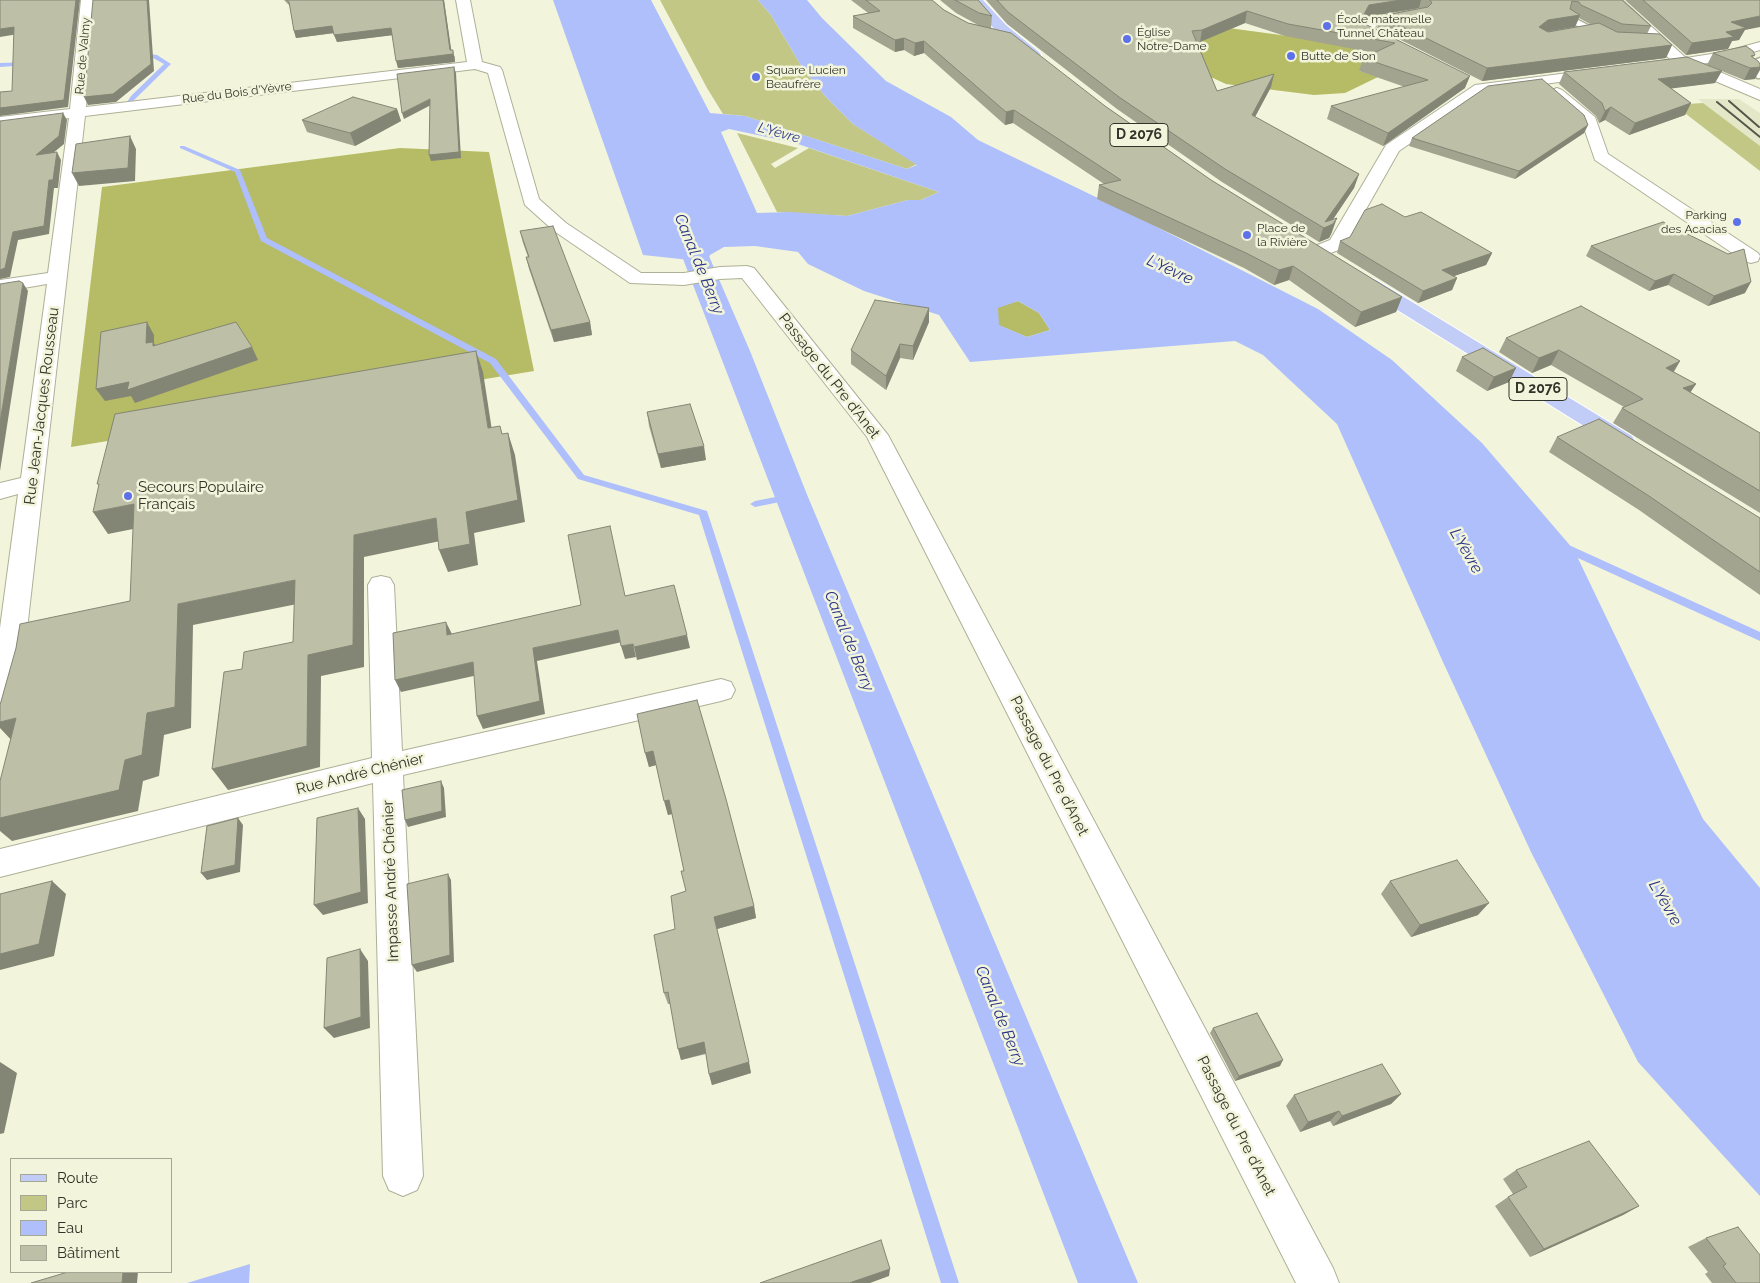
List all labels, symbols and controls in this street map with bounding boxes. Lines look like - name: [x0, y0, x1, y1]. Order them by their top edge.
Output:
- place label: École maternelle Tunnel Château: [1337, 12, 1431, 40]
- street label: Rue de Valmy: [72, 17, 94, 95]
- marker: École maternelle Tunnel Château: [1321, 20, 1333, 32]
- place label: Église Notre-Dame: [1137, 25, 1207, 53]
- marker: Église Notre-Dame: [1121, 33, 1133, 45]
- place label: Butte de Sion: [1301, 49, 1376, 63]
- marker: Butte de Sion: [1285, 50, 1297, 62]
- place label: Square Lucien Beaufrère: [766, 63, 846, 91]
- marker: Square Lucien Beaufrère: [750, 71, 762, 83]
- street label: Rue du Bois d'Yèvre: [181, 79, 293, 107]
- water label: L'Yèvre: [756, 119, 802, 147]
- road number: D 2076: [1110, 124, 1168, 146]
- place label: Parking des Acacias: [1661, 208, 1727, 236]
- water label: Canal de Berry: [670, 211, 728, 317]
- marker: Parking des Acacias: [1731, 216, 1743, 228]
- place label: Place de la Rivière: [1257, 221, 1307, 249]
- marker: Place de la Rivière: [1241, 229, 1253, 241]
- water label: L'Yèvre: [1144, 251, 1196, 289]
- street label: Rue Jean-Jacques Rousseau: [21, 306, 63, 506]
- street label: Passage du Pre d’Anet: [774, 310, 884, 442]
- road number: D 2076: [1509, 378, 1567, 400]
- place label: Secours Populaire Français: [138, 478, 264, 513]
- marker: Secours Populaire Français: [122, 490, 134, 502]
- water label: L'Yèvre: [1445, 525, 1487, 577]
- water label: Canal de Berry: [820, 588, 878, 694]
- street label: Passage du Pre d’Anet: [1006, 693, 1092, 839]
- street label: Rue André Chénier: [294, 749, 426, 799]
- street label: Impasse André Chénier: [379, 800, 403, 962]
- water label: L'Yèvre: [1644, 877, 1686, 929]
- water label: Canal de Berry: [971, 963, 1029, 1069]
- street label: Passage du Pre d’Anet: [1193, 1053, 1279, 1199]
- legend: [10, 1158, 172, 1273]
- text: Route: [57, 1169, 98, 1187]
- text: Parc: [57, 1194, 88, 1212]
- text: Eau: [57, 1219, 83, 1237]
- text: Bâtiment: [57, 1244, 120, 1262]

